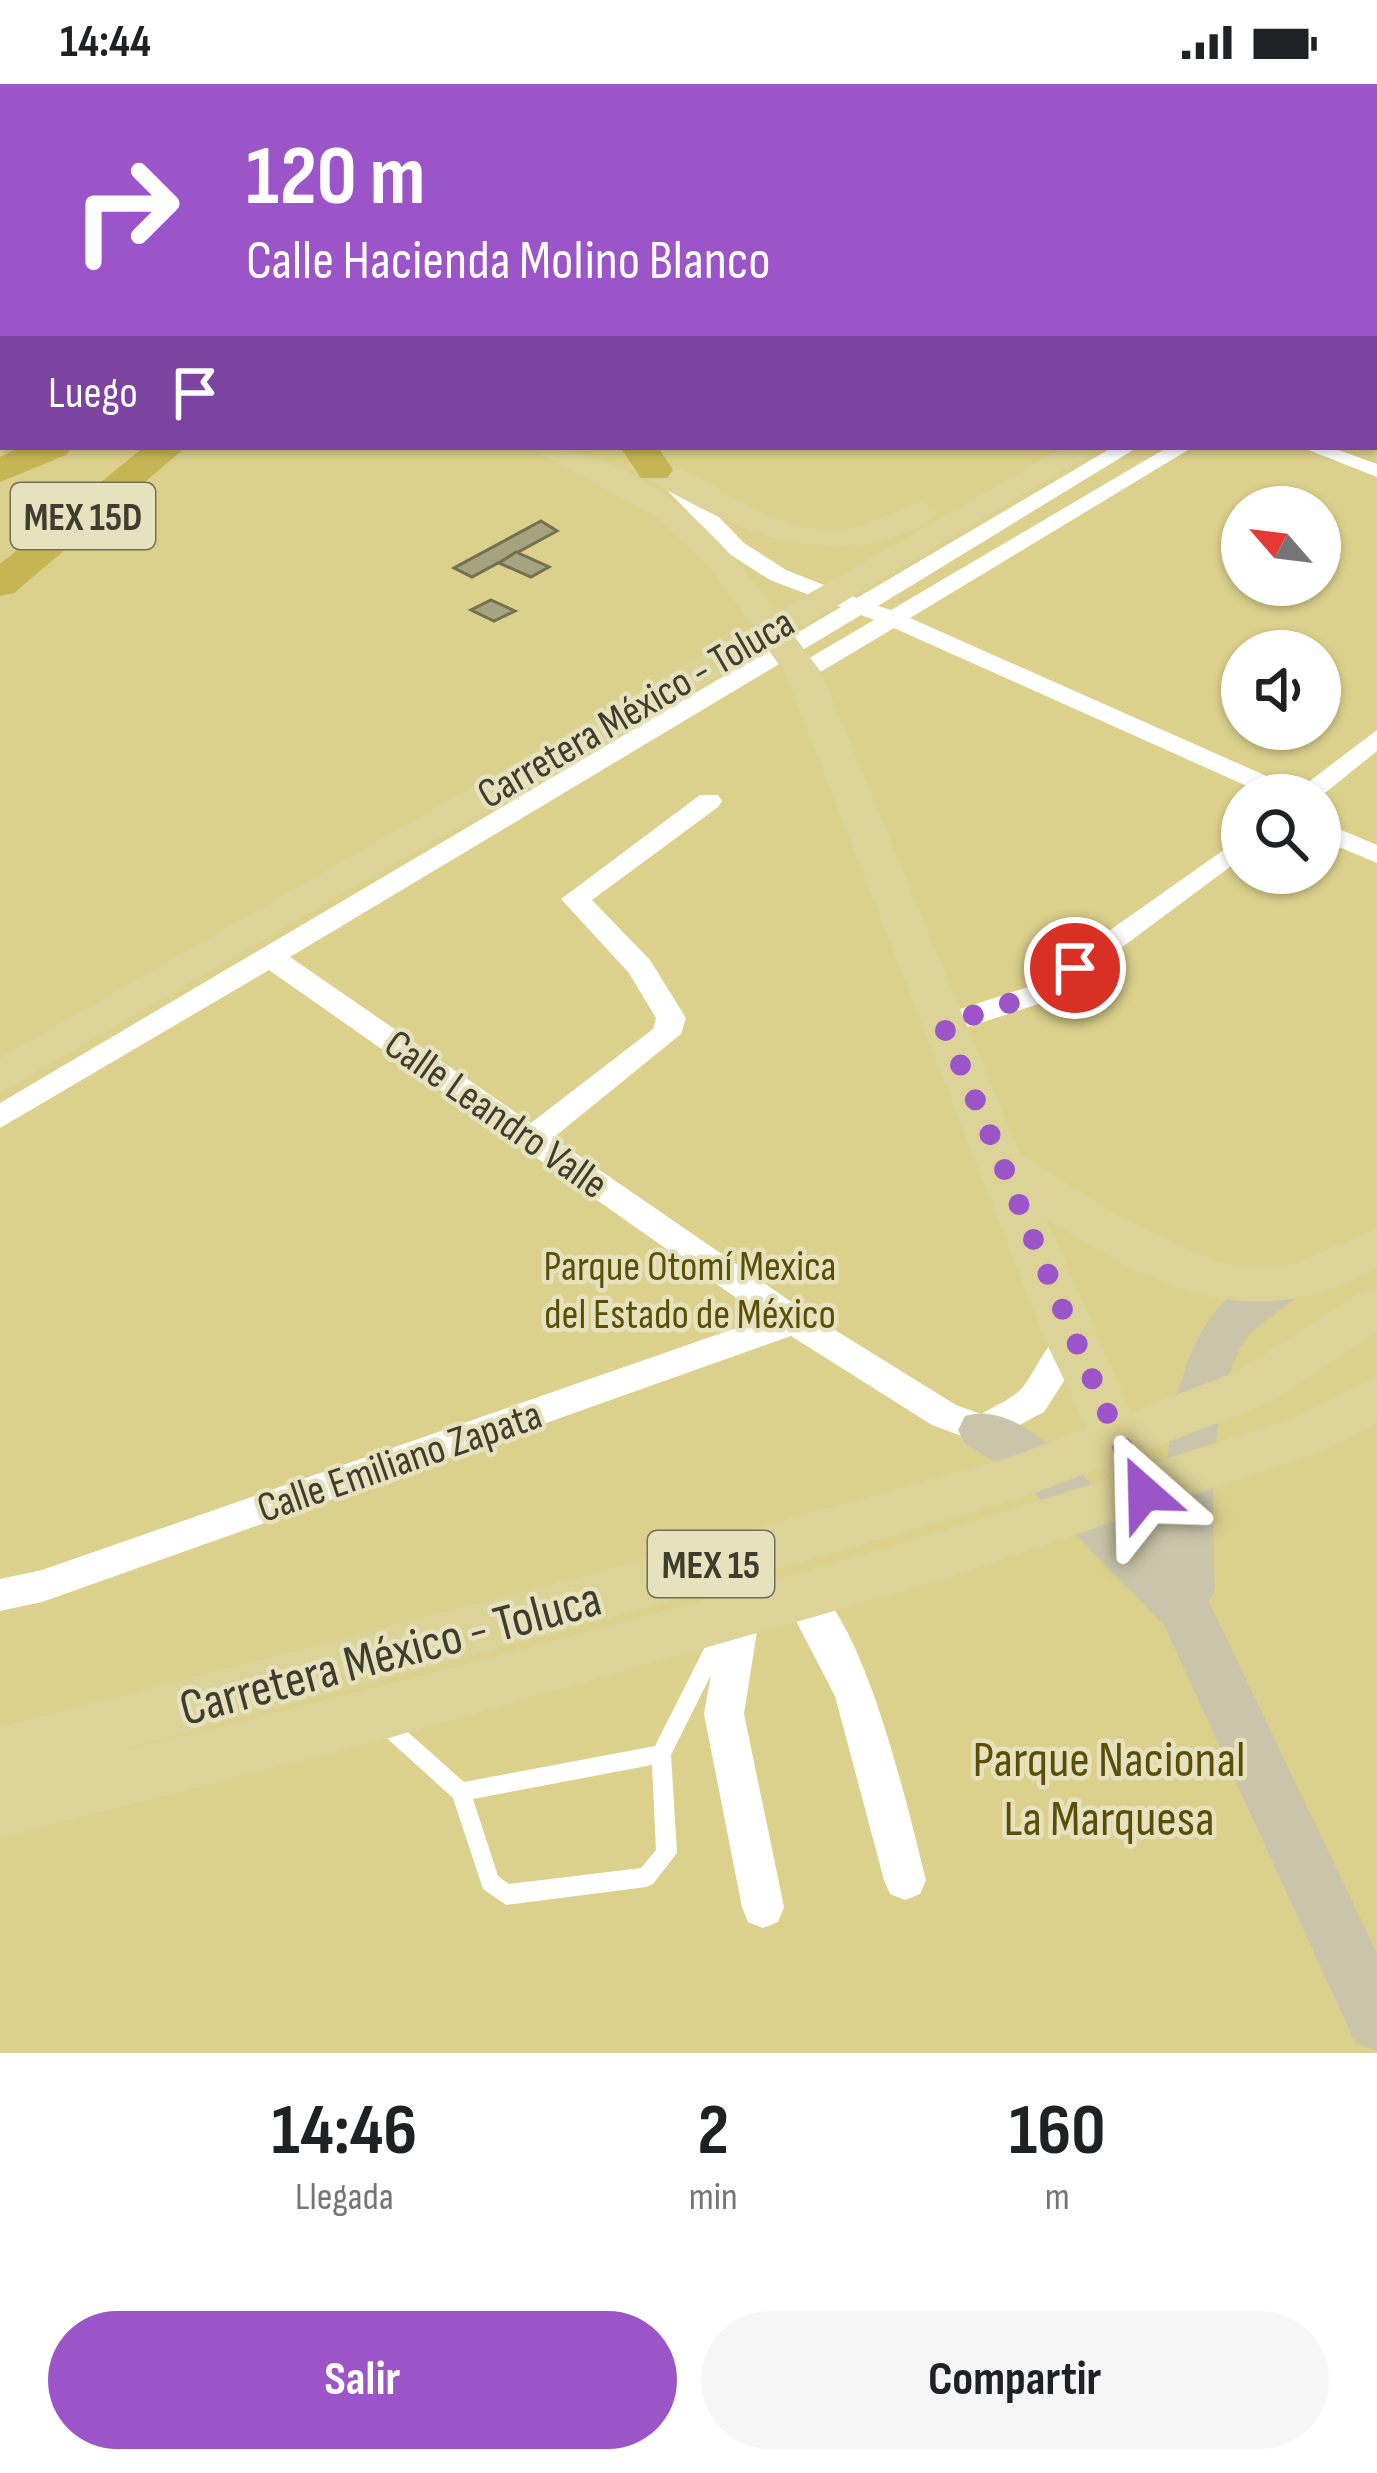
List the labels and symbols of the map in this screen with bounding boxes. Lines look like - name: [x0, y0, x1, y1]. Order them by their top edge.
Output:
- road number: MEX 15D: [11, 483, 155, 549]
- north arrow: [1221, 486, 1341, 606]
- street label: Carretera México - Toluca: [469, 598, 804, 821]
- pin: [1024, 917, 1126, 1019]
- street label: Calle Leandro Valle: [374, 1019, 617, 1211]
- park label: Parque Otomí Mexica del Estado de México: [544, 1242, 836, 1341]
- street label: Calle Emiliano Zapata: [251, 1390, 549, 1535]
- position arrow: [1081, 1430, 1207, 1556]
- road number: MEX 15: [648, 1531, 774, 1597]
- street label: Carretera México - Toluca: [173, 1569, 608, 1740]
- park label: Parque Nacional La Marquesa: [972, 1730, 1246, 1850]

